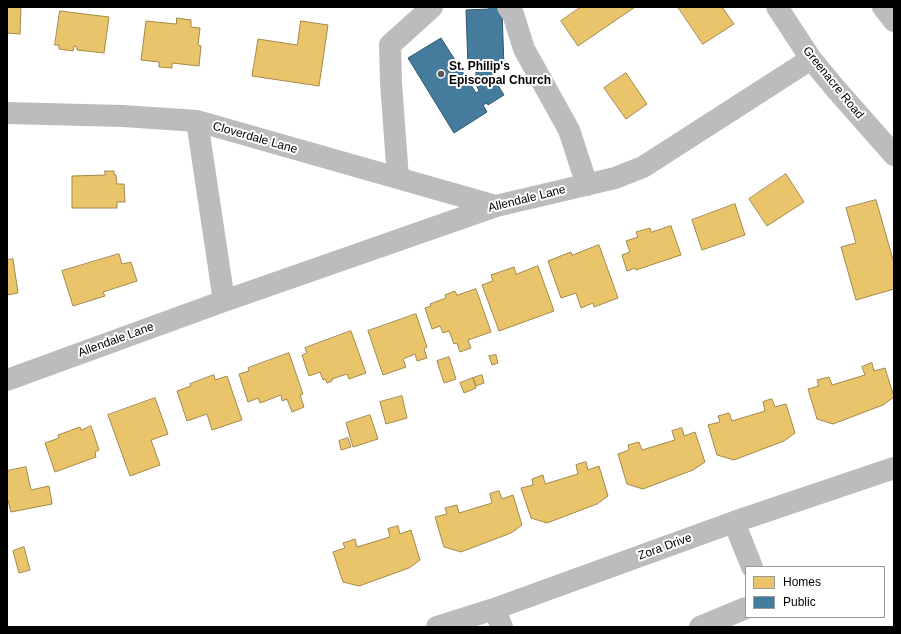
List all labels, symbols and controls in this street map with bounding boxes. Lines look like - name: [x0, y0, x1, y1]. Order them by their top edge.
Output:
- street label: Greenacre Road: [799, 44, 867, 122]
- place label: St. Philip's Episcopal Church: [449, 60, 551, 88]
- marker: St. Philip's Episcopal Church: [436, 69, 446, 79]
- street label: Cloverdale Lane: [211, 119, 299, 157]
- street label: Allendale Lane: [487, 182, 567, 216]
- street label: Allendale Lane: [76, 320, 156, 360]
- street label: Zora Drive: [636, 531, 694, 563]
- legend: [745, 566, 885, 618]
- text: Homes: [783, 575, 821, 589]
- text: Public: [783, 595, 816, 609]

